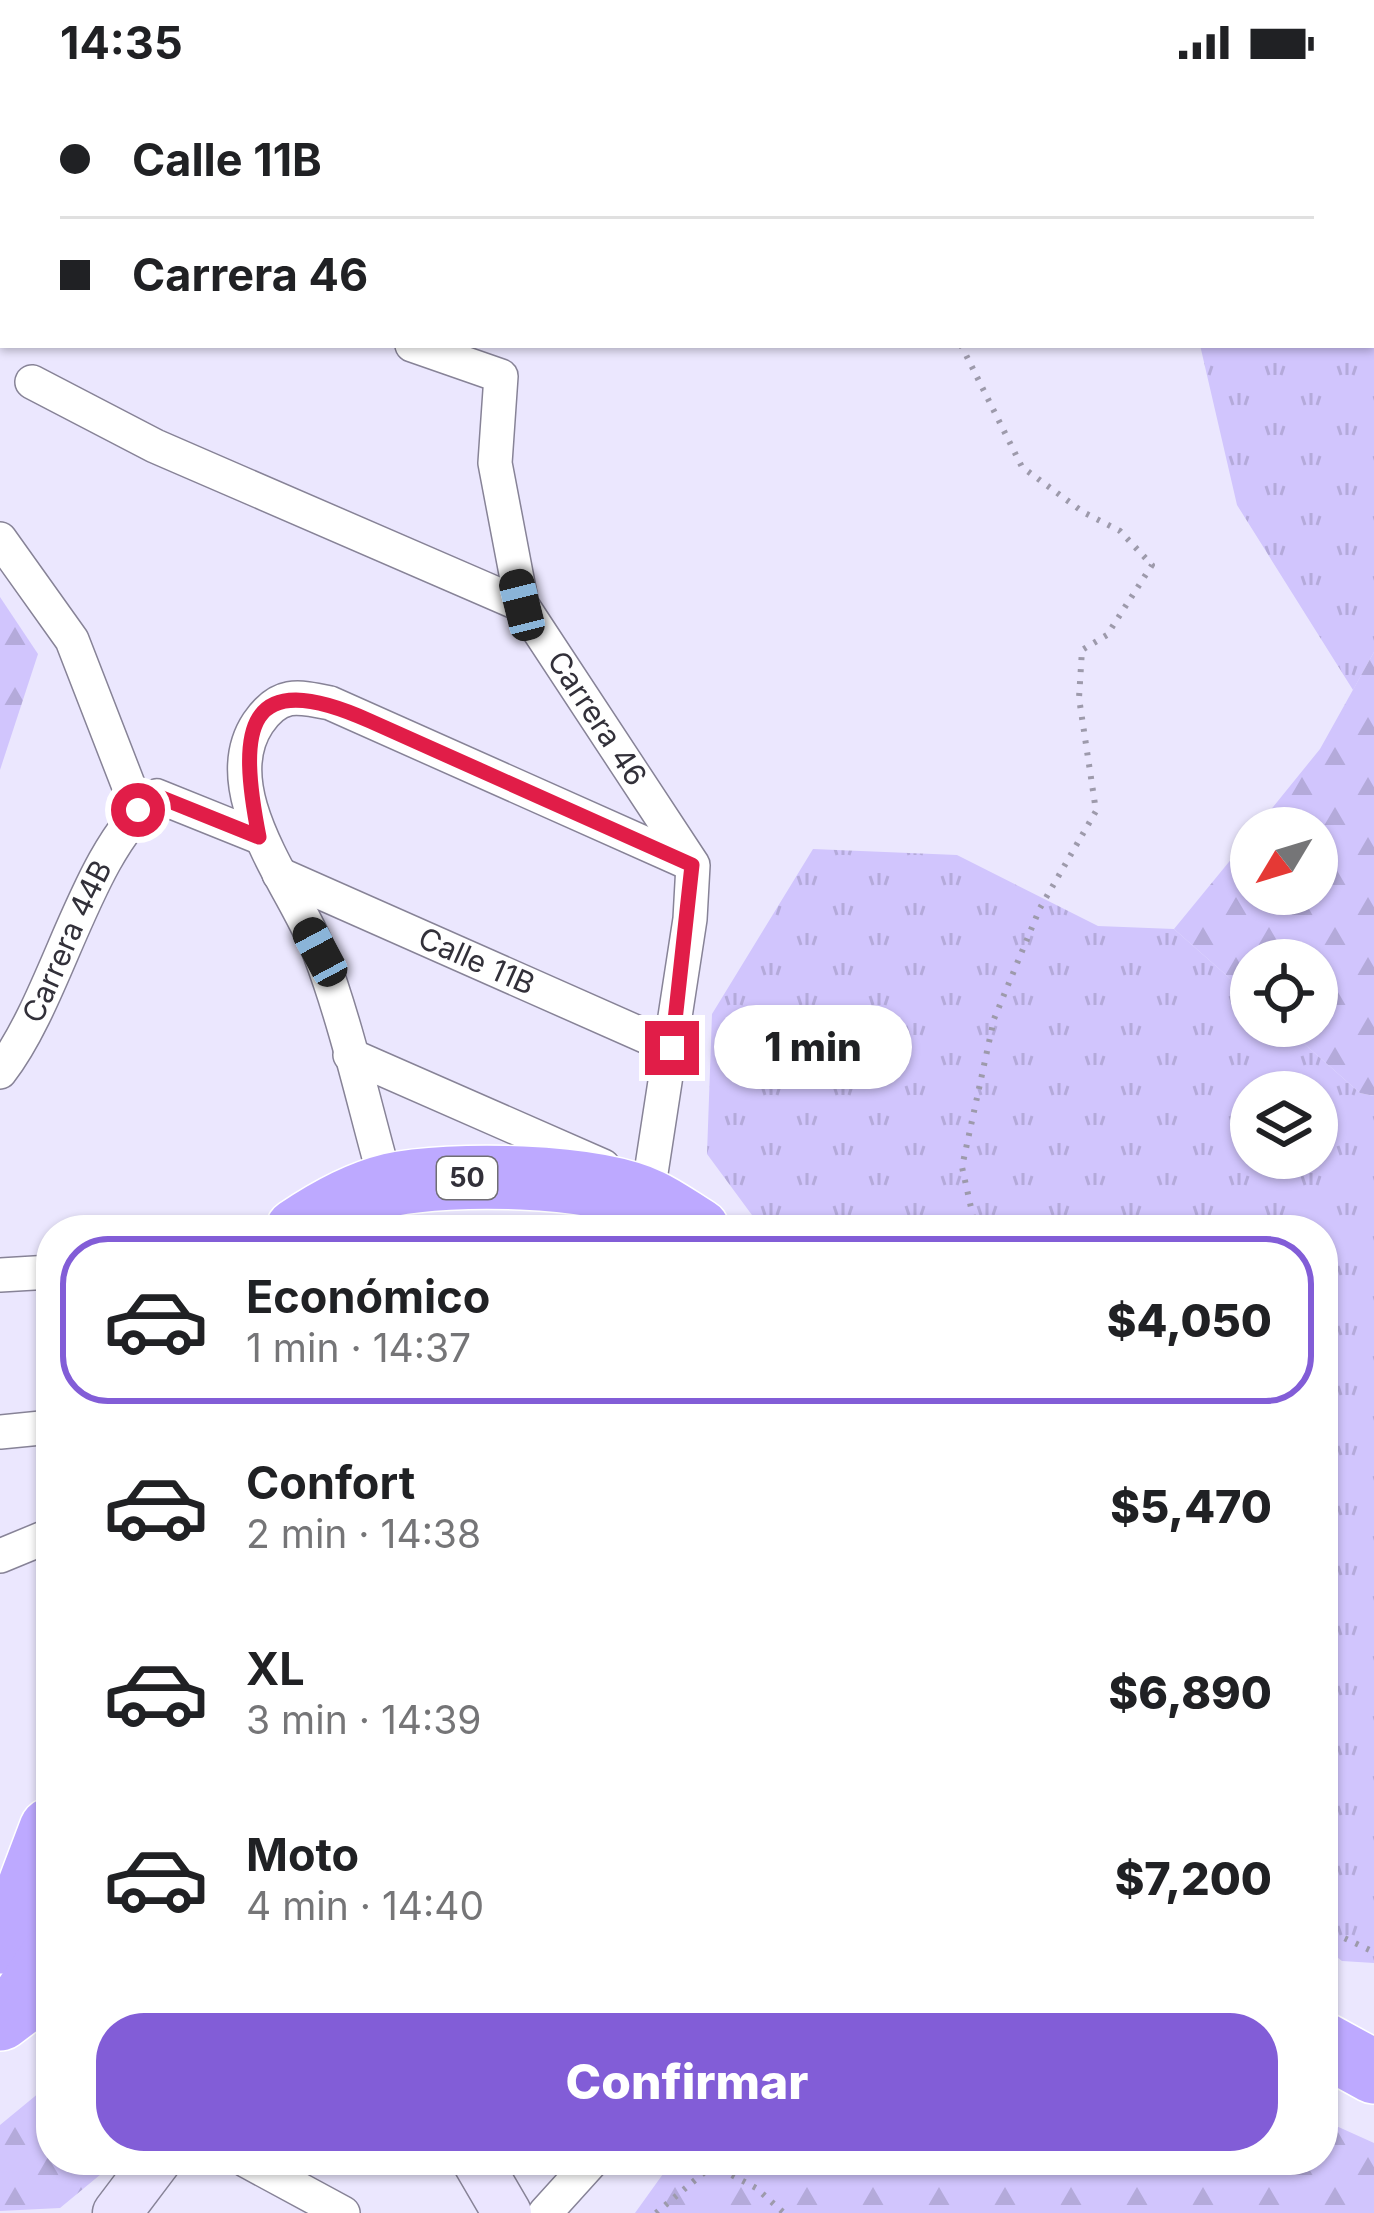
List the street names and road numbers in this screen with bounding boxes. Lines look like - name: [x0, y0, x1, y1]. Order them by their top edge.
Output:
- street label: Carrera 46: [540, 644, 655, 792]
- street label: Carrera 44B: [14, 854, 119, 1028]
- street label: Calle 11B: [413, 919, 541, 1002]
- road number: 50: [437, 1157, 497, 1199]

